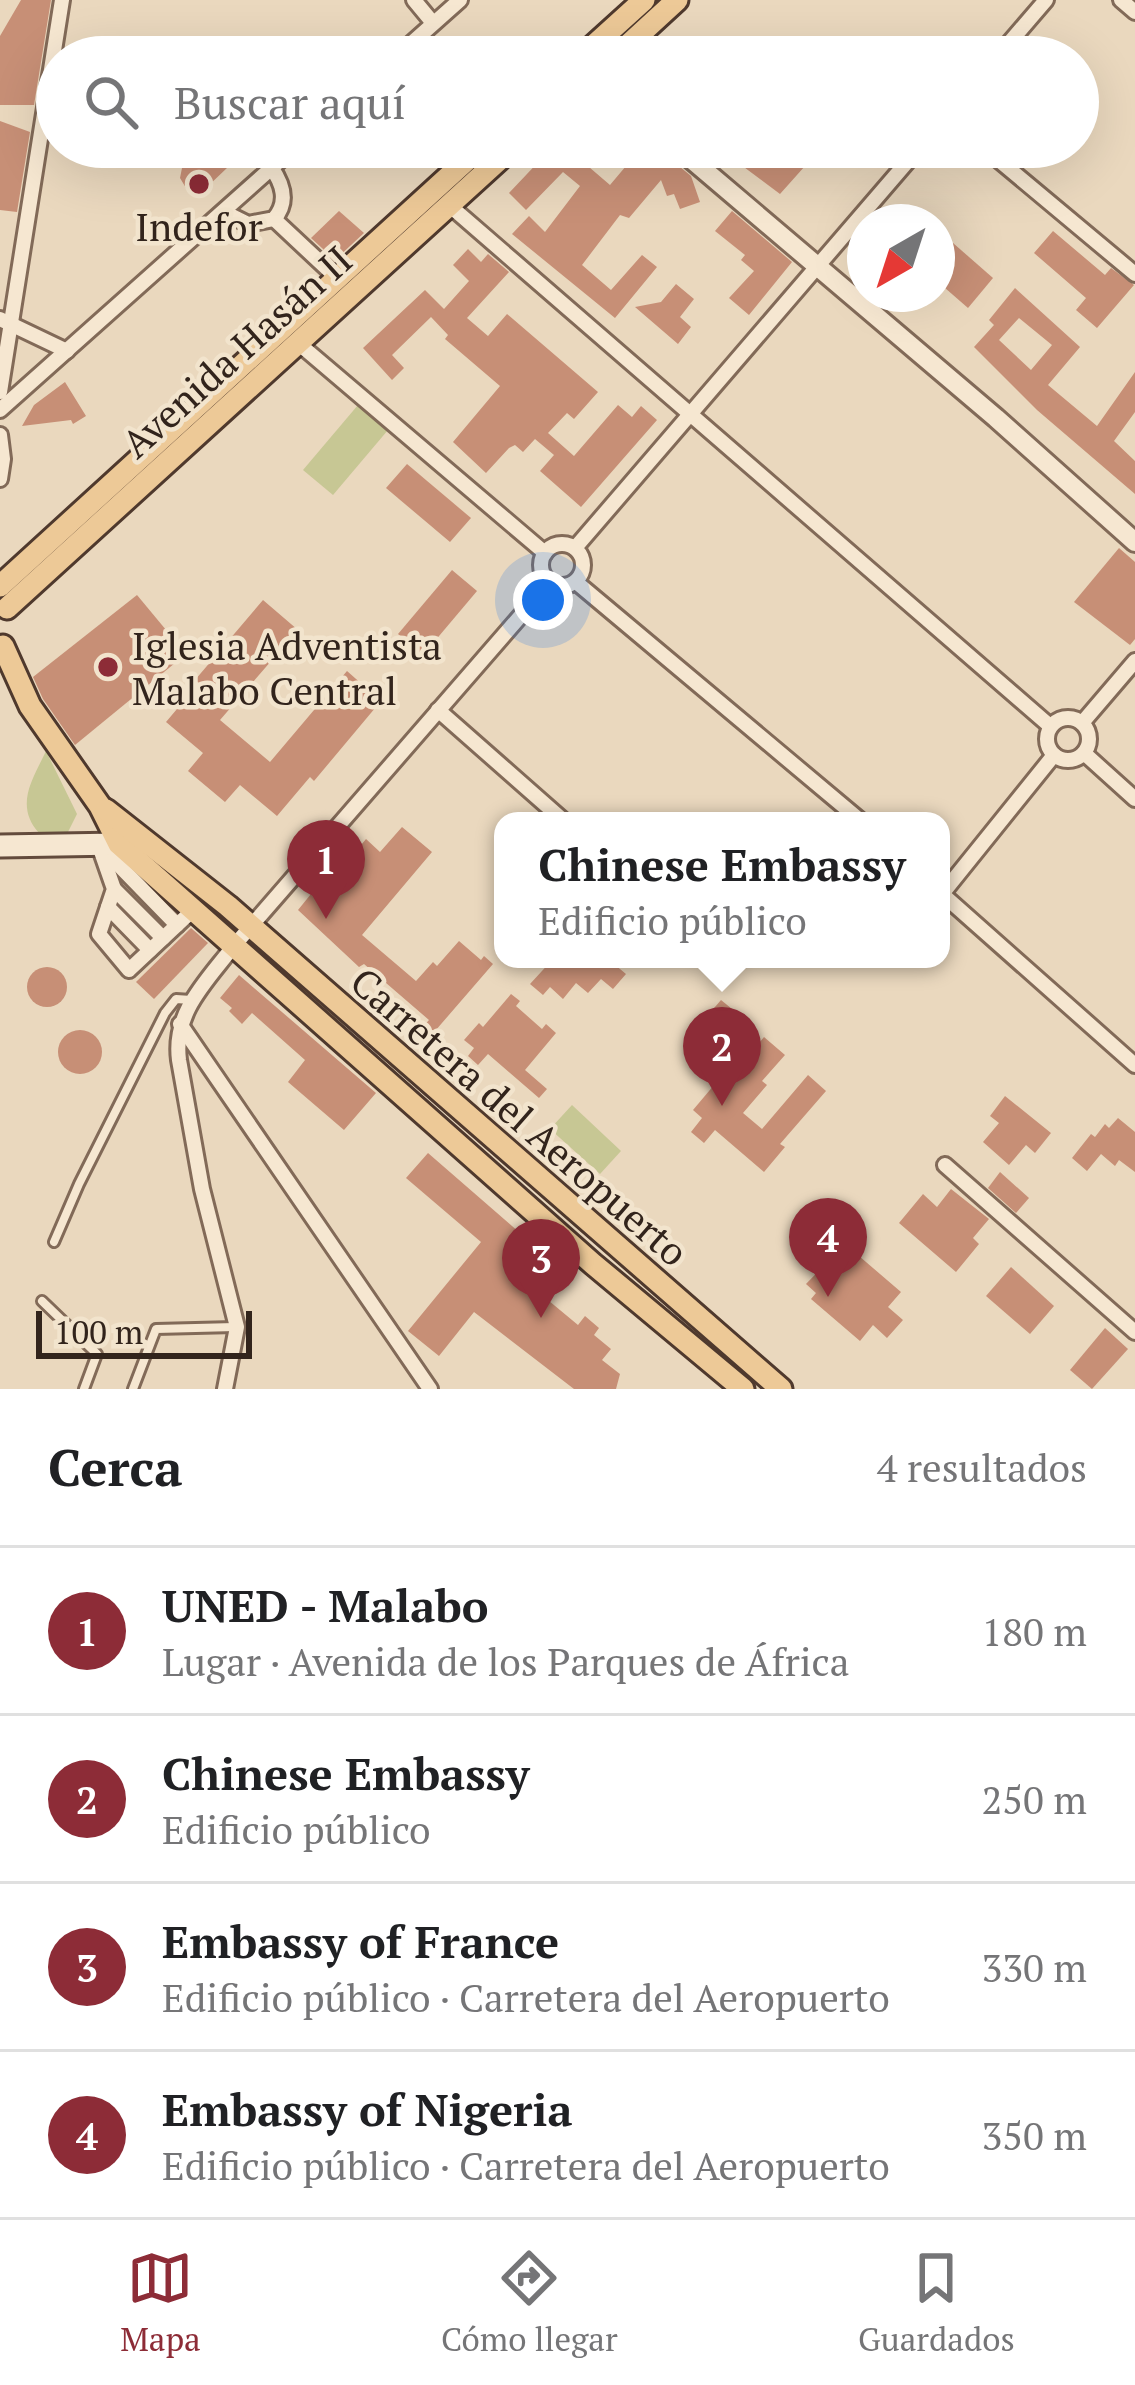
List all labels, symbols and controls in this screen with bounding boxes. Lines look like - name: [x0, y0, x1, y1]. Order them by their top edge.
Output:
- search box: [36, 36, 1099, 168]
- icon: search: [78, 69, 144, 135]
- text: Buscar aquí: [174, 72, 406, 132]
- marker: Indefor: [186, 171, 212, 197]
- place label: Indefor: [135, 200, 263, 252]
- north arrow: [847, 204, 955, 312]
- street label: Avenida Hasán II: [110, 234, 362, 468]
- your location: [513, 570, 573, 630]
- place label: Iglesia Adventista Malabo Central: [132, 619, 442, 716]
- marker: Iglesia Adventista Malabo Central: [95, 654, 121, 680]
- popup: [494, 812, 950, 968]
- pin: 1: [287, 820, 365, 919]
- text: Chinese Embassy: [538, 834, 906, 894]
- text: Edificio público: [538, 894, 807, 946]
- street label: Carretera del Aeropuerto: [340, 955, 700, 1277]
- pin: 2: [683, 1007, 761, 1106]
- pin: 4: [789, 1198, 867, 1297]
- pin: 3: [502, 1219, 580, 1318]
- scale bar: [36, 1305, 252, 1358]
- text: 100 m: [54, 1310, 143, 1353]
- text: Cerca: [48, 1433, 183, 1501]
- text: 4 resultados: [877, 1441, 1087, 1493]
- text: UNED - Malabo: [162, 1575, 488, 1635]
- text: 1: [76, 1605, 98, 1657]
- text: 180 m: [982, 1605, 1087, 1657]
- text: Lugar · Avenida de los Parques de África: [162, 1635, 849, 1687]
- text: Chinese Embassy: [162, 1743, 530, 1803]
- text: 2: [76, 1773, 98, 1825]
- text: 250 m: [982, 1773, 1087, 1825]
- text: Edificio público: [162, 1803, 431, 1855]
- text: Embassy of France: [162, 1911, 559, 1971]
- text: 3: [76, 1941, 98, 1993]
- text: 330 m: [982, 1941, 1087, 1993]
- text: Edificio público · Carretera del Aeropuerto: [162, 1971, 890, 2023]
- text: Embassy of Nigeria: [162, 2079, 573, 2139]
- text: 4: [76, 2109, 98, 2161]
- text: 350 m: [982, 2109, 1087, 2161]
- text: Edificio público · Carretera del Aeropuerto: [162, 2139, 890, 2191]
- tab: Mapa: [120, 2245, 201, 2360]
- tab: Cómo llegar: [441, 2245, 618, 2360]
- tab: Guardados: [858, 2245, 1015, 2360]

